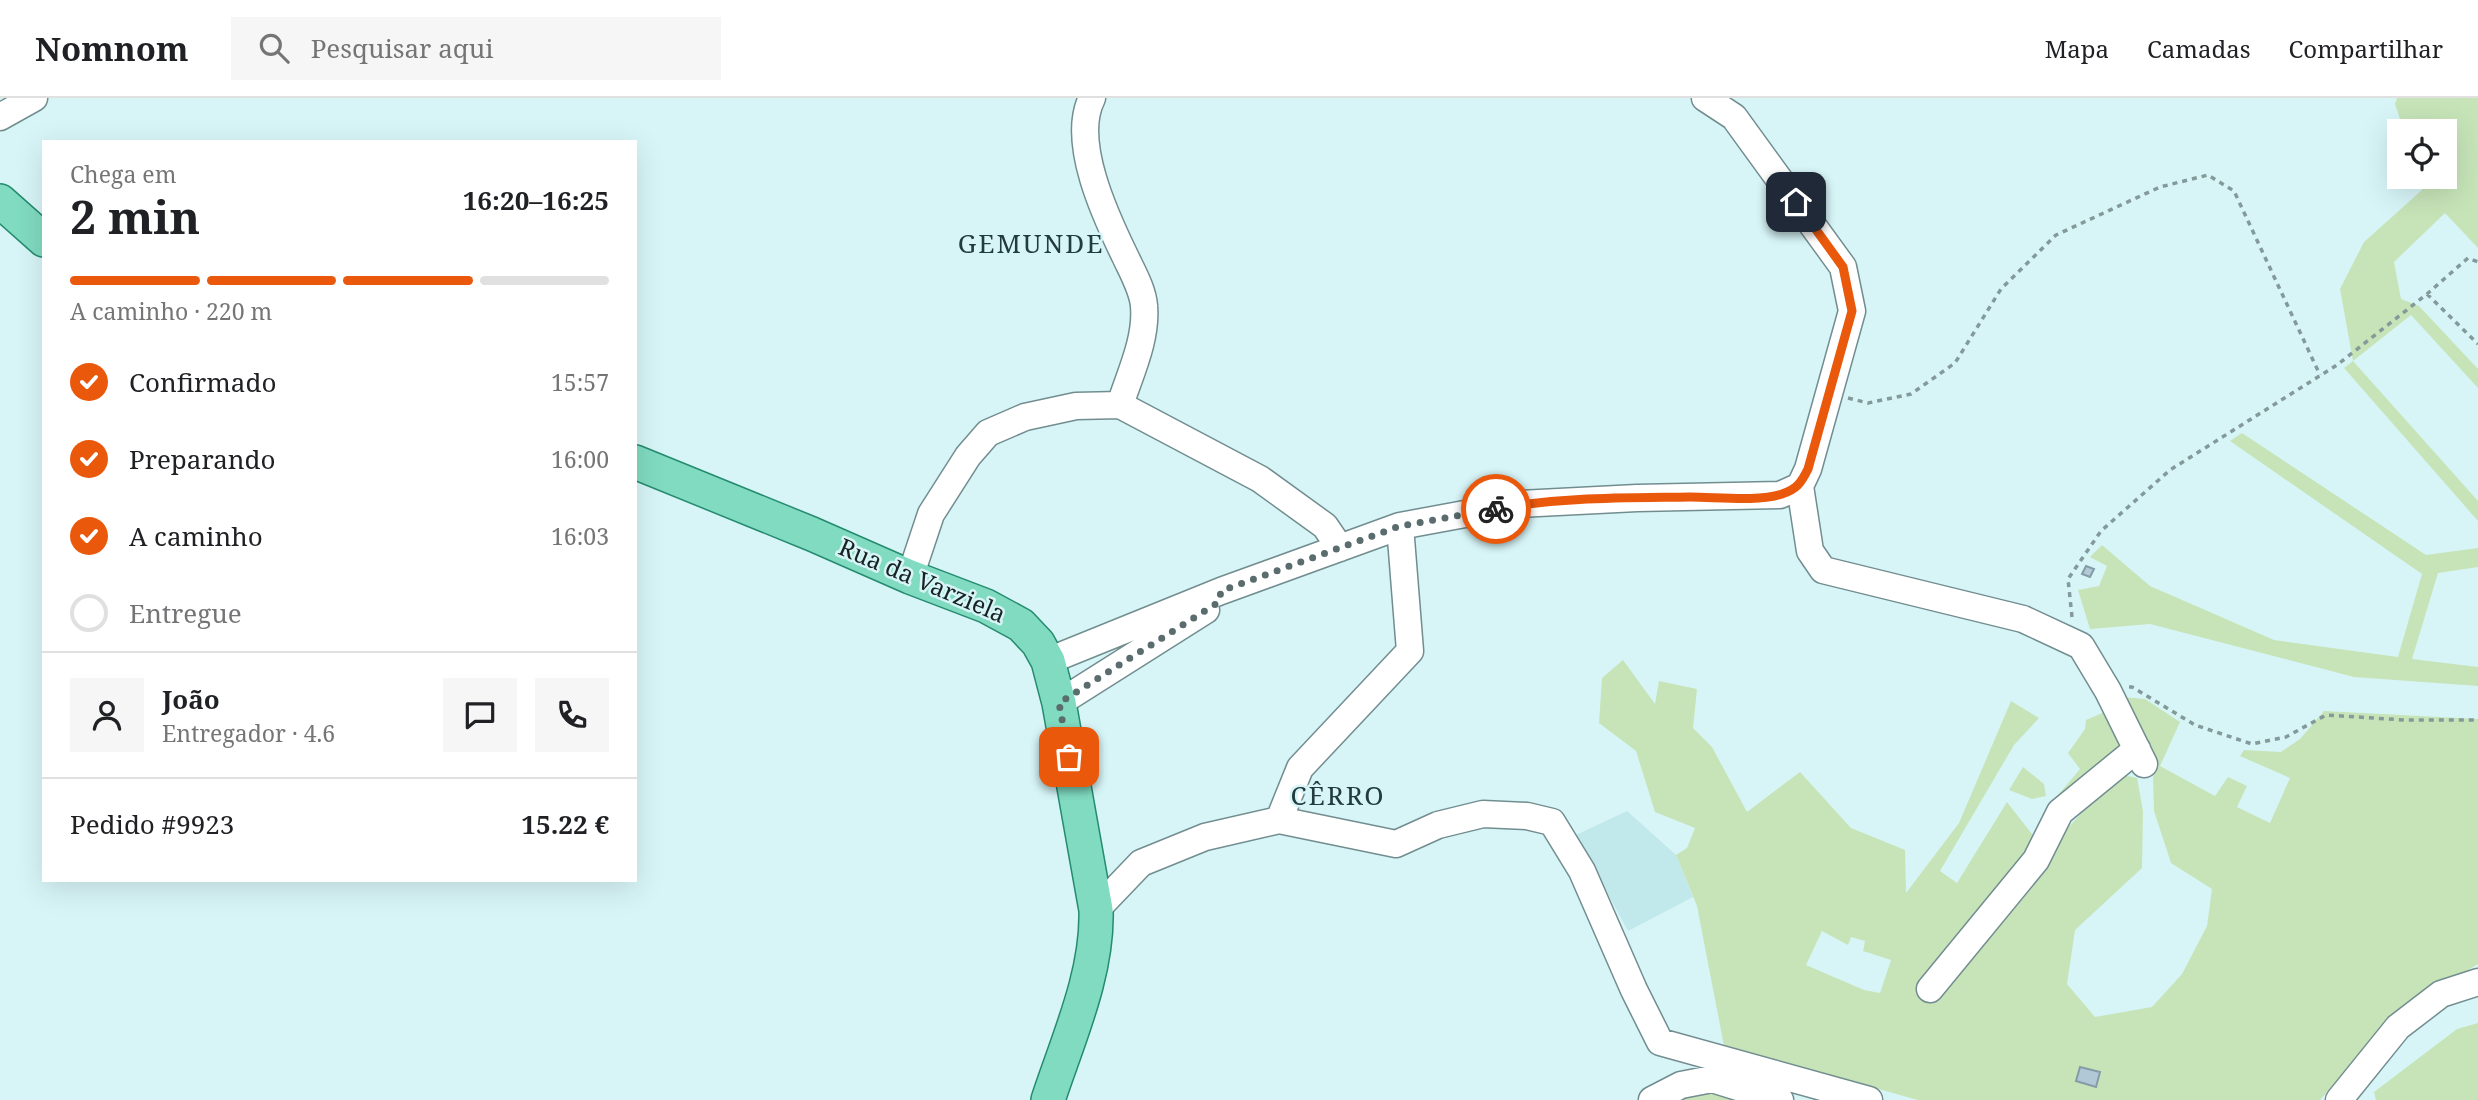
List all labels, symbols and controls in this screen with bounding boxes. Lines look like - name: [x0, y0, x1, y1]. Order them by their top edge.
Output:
- search box: [231, 17, 721, 80]
- text: Nomnom: [35, 26, 189, 71]
- icon: search: [255, 29, 293, 67]
- text: Pesquisar aqui: [311, 30, 494, 66]
- text: Mapa: [2045, 32, 2109, 65]
- text: Camadas: [2147, 32, 2251, 65]
- text: Compartilhar: [2289, 32, 2443, 65]
- map controls: [2387, 119, 2457, 189]
- button: locate: [2387, 119, 2457, 189]
- text: Chega em: [70, 158, 176, 190]
- pin: [1766, 172, 1826, 232]
- text: 16:20–16:25: [463, 182, 609, 218]
- icon: home: [1777, 183, 1815, 221]
- text: 2 min: [70, 185, 200, 247]
- district label: GEMUNDE: [958, 225, 1104, 261]
- text: A caminho · 220 m: [70, 295, 272, 327]
- icon: check: [70, 363, 108, 401]
- text: Confirmado: [129, 364, 276, 400]
- text: 15:57: [551, 366, 609, 398]
- icon: check: [70, 440, 108, 478]
- text: Preparando: [129, 441, 276, 477]
- text: 16:00: [551, 443, 609, 475]
- courier: [1461, 474, 1531, 544]
- icon: bike: [1477, 490, 1515, 528]
- icon: check: [70, 517, 108, 555]
- text: A caminho: [129, 518, 263, 554]
- text: 16:03: [551, 520, 609, 552]
- street label: Rua da Varziela: [834, 530, 1011, 630]
- text: Entregue: [129, 595, 242, 631]
- button: person: [70, 678, 144, 752]
- button: chat: [443, 678, 517, 752]
- button: phone: [535, 678, 609, 752]
- text: João: [162, 681, 220, 717]
- text: Entregador · 4.6: [162, 717, 335, 749]
- pin: [1039, 727, 1099, 787]
- icon: bag: [1050, 738, 1088, 776]
- district label: CÊRRO: [1290, 777, 1386, 813]
- text: Pedido #9923: [70, 806, 234, 842]
- text: 15.22 €: [521, 806, 609, 842]

